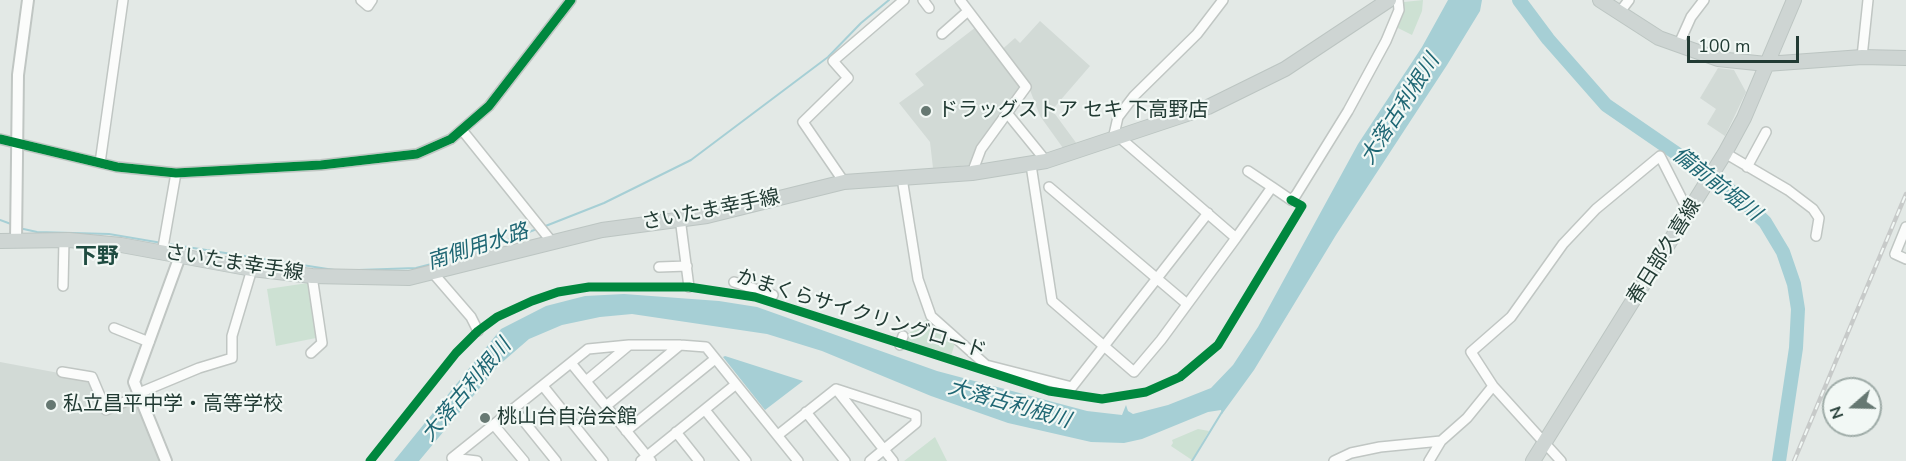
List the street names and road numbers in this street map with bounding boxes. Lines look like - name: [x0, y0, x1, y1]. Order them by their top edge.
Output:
- street label: さいたま幸手線: [640, 186, 782, 236]
- street label: 春日部久喜線: [1623, 195, 1707, 309]
- street label: さいたま幸手線: [163, 241, 305, 287]
- street label: かまくらサイクリングロード: [733, 266, 989, 364]

